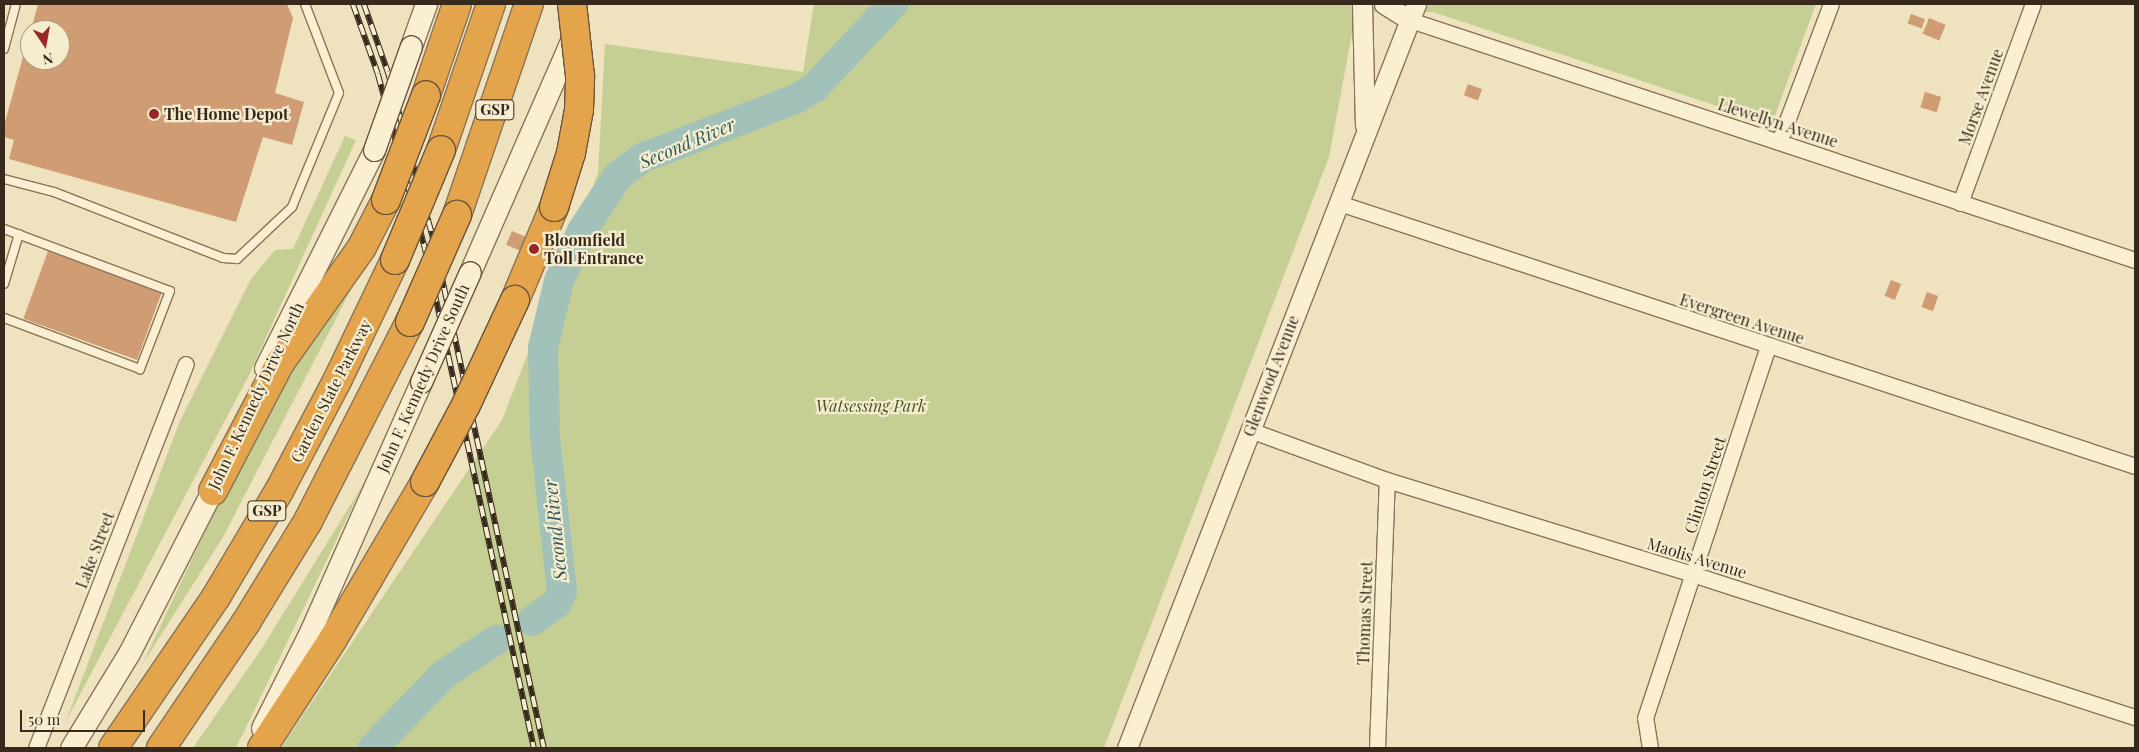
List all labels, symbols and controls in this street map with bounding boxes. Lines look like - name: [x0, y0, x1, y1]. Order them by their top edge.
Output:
- north arrow: [20, 20, 70, 70]
- street label: Morse Avenue: [1955, 46, 2007, 148]
- text: N: [41, 49, 55, 70]
- street label: Llewellyn Avenue: [1715, 94, 1841, 152]
- road number: GSP: [475, 98, 515, 122]
- place label: The Home Depot: [164, 104, 289, 124]
- marker: The Home Depot: [148, 108, 160, 120]
- water label: Second River: [636, 113, 738, 173]
- place label: Bloomfield Toll Entrance: [544, 230, 644, 268]
- marker: Bloomfield Toll Entrance: [528, 243, 540, 255]
- street label: John F. Kennedy Drive South: [373, 281, 473, 475]
- street label: Evergreen Avenue: [1677, 290, 1807, 348]
- street label: John F. Kennedy Drive North: [204, 299, 308, 493]
- street label: Glenwood Avenue: [1239, 312, 1303, 440]
- street label: Garden State Parkway: [287, 316, 375, 466]
- park label: Watsessing Park: [816, 396, 926, 416]
- street label: Clinton Street: [1680, 434, 1730, 536]
- water label: Second River: [539, 478, 571, 582]
- road number: GSP: [247, 498, 287, 524]
- street label: Lake Street: [72, 509, 118, 591]
- street label: Maolis Avenue: [1645, 534, 1749, 582]
- street label: Thomas Street: [1354, 561, 1376, 665]
- scale bar: [22, 700, 148, 732]
- text: 50 m: [28, 709, 60, 729]

